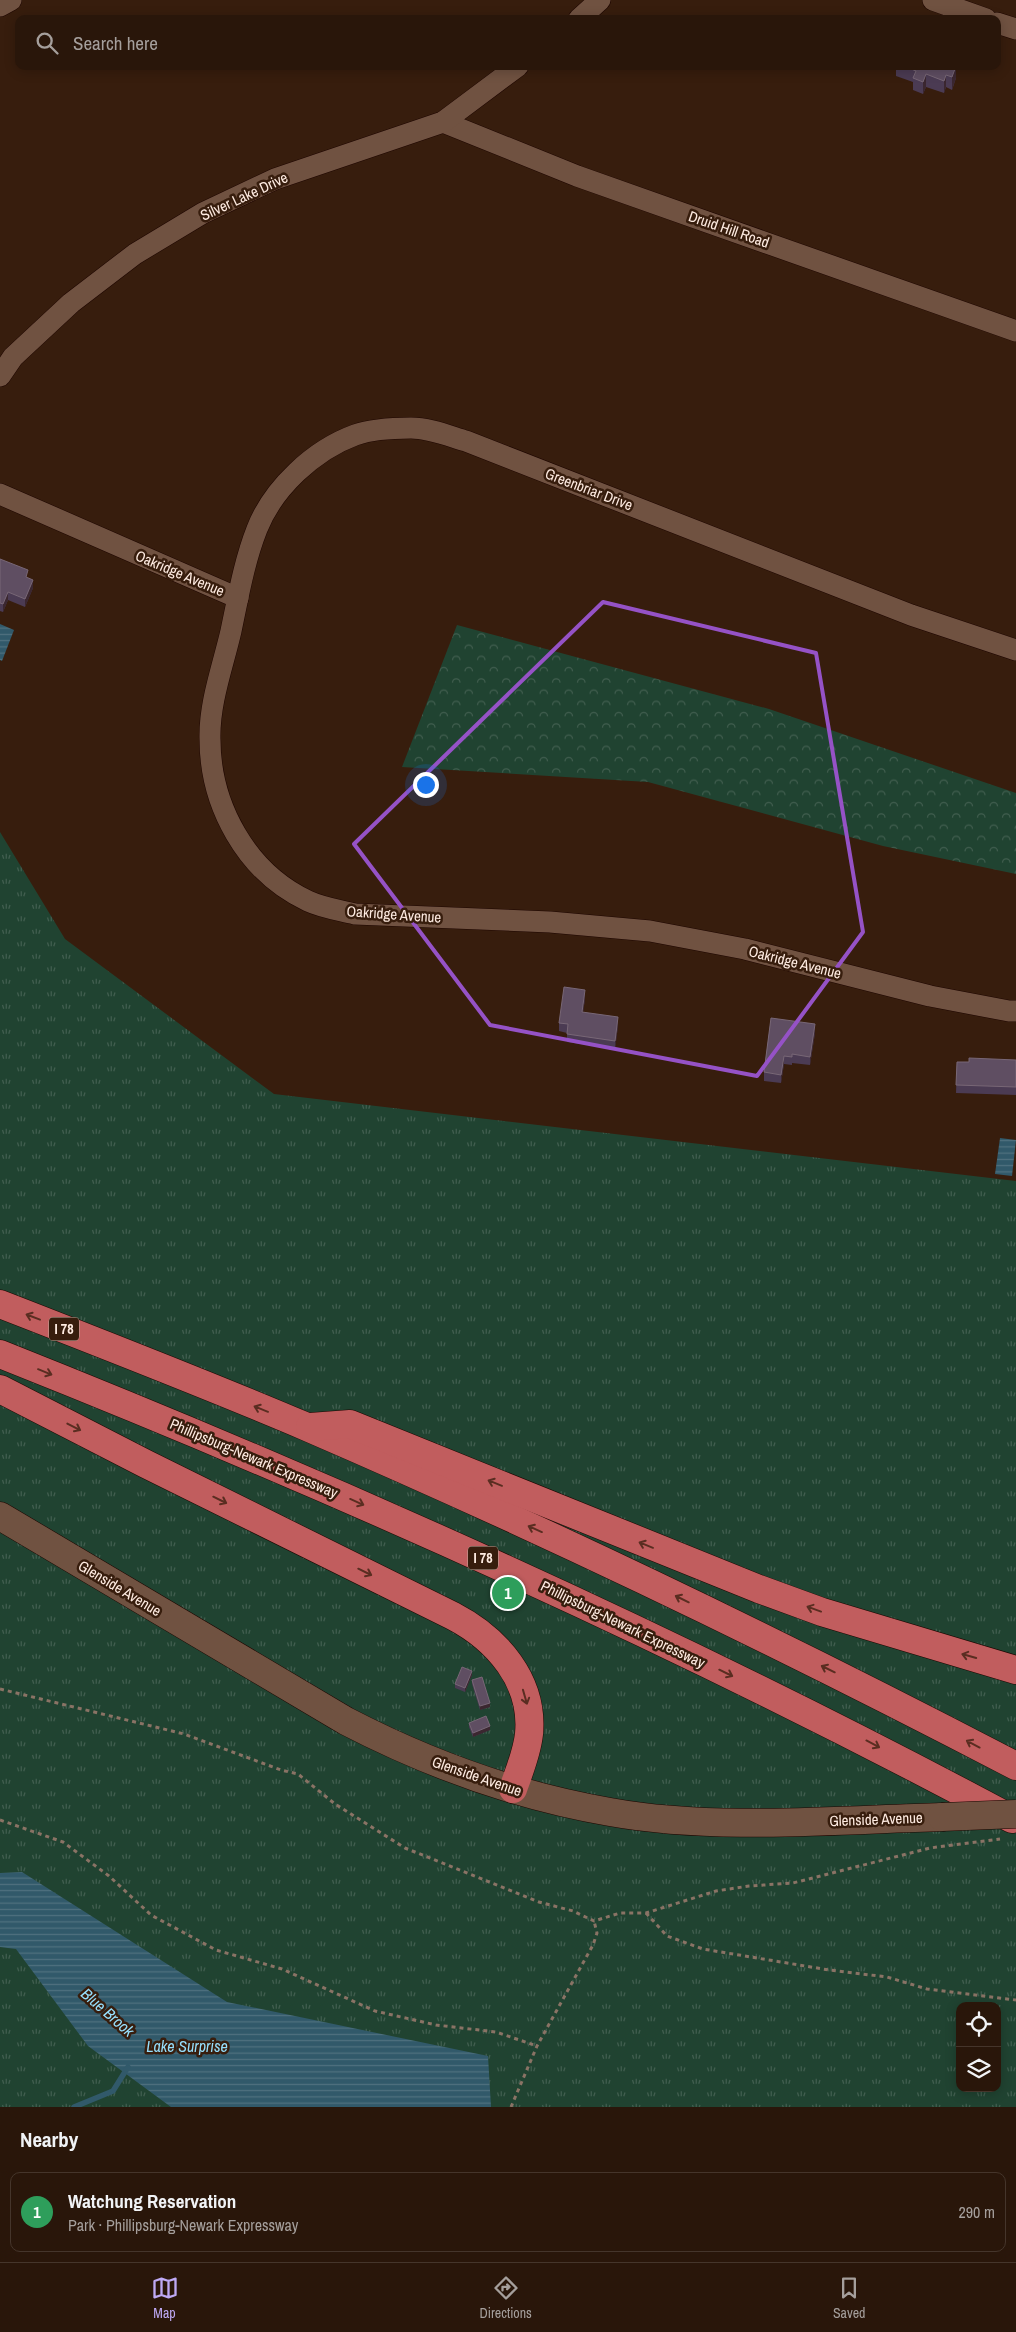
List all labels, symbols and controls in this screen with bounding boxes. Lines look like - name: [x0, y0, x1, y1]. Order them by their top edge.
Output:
- search box: [15, 15, 1001, 70]
- icon: search: [33, 29, 61, 57]
- text: Search here: [73, 30, 158, 56]
- street label: Silver Lake Drive: [197, 166, 291, 225]
- street label: Druid Hill Road: [686, 205, 772, 253]
- street label: Greenbriar Drive: [542, 463, 636, 515]
- street label: Oakridge Avenue: [132, 545, 228, 601]
- your location: [413, 772, 439, 798]
- street label: Oakridge Avenue: [346, 900, 442, 928]
- street label: Oakridge Avenue: [746, 940, 844, 984]
- one-way arrow: [26, 1311, 41, 1321]
- road number: I 78: [49, 1318, 79, 1340]
- one-way arrow: [37, 1368, 52, 1377]
- one-way arrow: [254, 1403, 269, 1413]
- street label: Phillipsburg-Newark Expressway: [167, 1413, 342, 1503]
- one-way arrow: [67, 1422, 82, 1432]
- one-way arrow: [488, 1478, 503, 1488]
- one-way arrow: [212, 1495, 227, 1505]
- one-way arrow: [349, 1497, 364, 1507]
- one-way arrow: [528, 1524, 543, 1534]
- one-way arrow: [639, 1539, 654, 1549]
- road number: I 78: [468, 1546, 498, 1570]
- street label: Glenside Avenue: [75, 1555, 166, 1621]
- one-way arrow: [357, 1568, 372, 1578]
- pin: 1: [492, 1574, 524, 1612]
- street label: Phillipsburg-Newark Expressway: [537, 1575, 709, 1673]
- one-way arrow: [675, 1593, 690, 1603]
- one-way arrow: [807, 1604, 822, 1613]
- one-way arrow: [962, 1651, 978, 1661]
- one-way arrow: [821, 1664, 836, 1673]
- one-way arrow: [719, 1668, 734, 1678]
- one-way arrow: [520, 1689, 530, 1705]
- one-way arrow: [865, 1739, 880, 1749]
- one-way arrow: [966, 1739, 981, 1748]
- street label: Glenside Avenue: [429, 1751, 525, 1801]
- street label: Glenside Avenue: [829, 1807, 923, 1831]
- water label: Blue Brook: [77, 1983, 140, 2042]
- map controls: [956, 2002, 1001, 2092]
- button: locate: [956, 2002, 1001, 2047]
- water label: Lake Surprise: [146, 2035, 228, 2057]
- button: layers: [956, 2047, 1001, 2092]
- text: Nearby: [20, 2125, 78, 2154]
- text: Watchung Reservation: [68, 2188, 236, 2214]
- text: 1: [33, 2201, 41, 2223]
- text: 290 m: [959, 2201, 995, 2223]
- text: Park · Phillipsburg-Newark Expressway: [68, 2214, 298, 2236]
- tab: Map: [151, 2274, 179, 2322]
- tab: Directions: [480, 2274, 532, 2322]
- tab: Saved: [833, 2274, 865, 2322]

